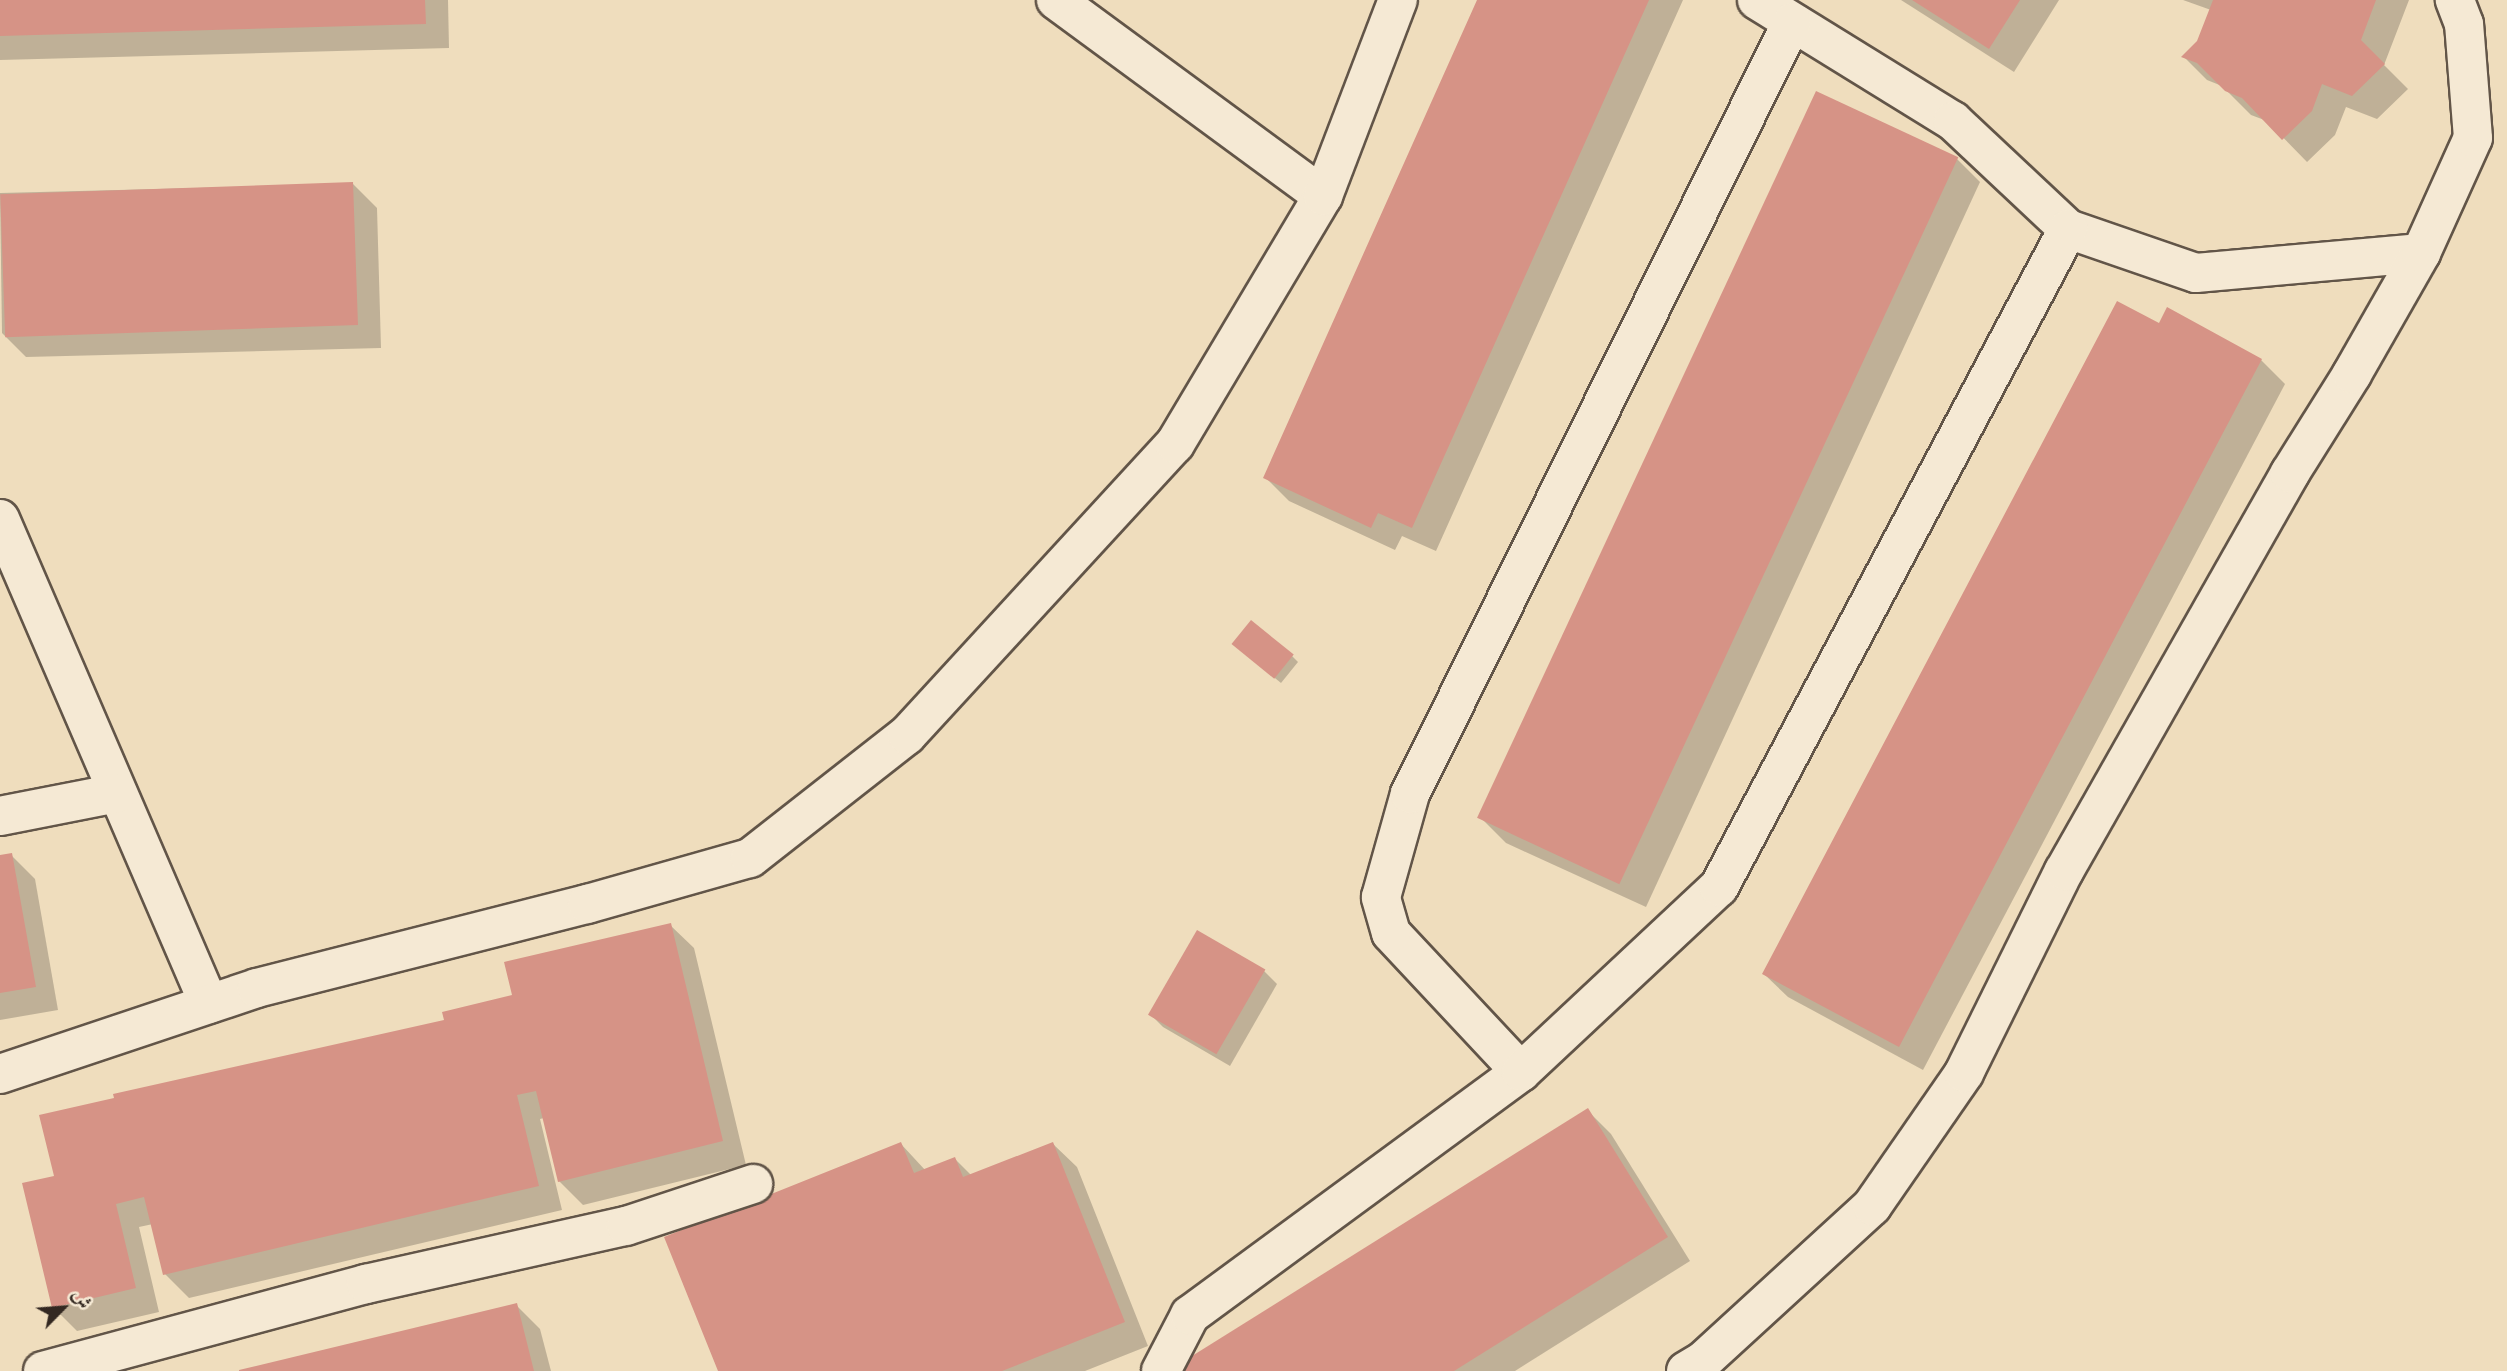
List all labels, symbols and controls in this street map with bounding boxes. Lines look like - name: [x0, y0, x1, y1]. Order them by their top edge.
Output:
- north arrow: [28, 1273, 98, 1343]
- text: ش: [66, 1285, 98, 1313]

